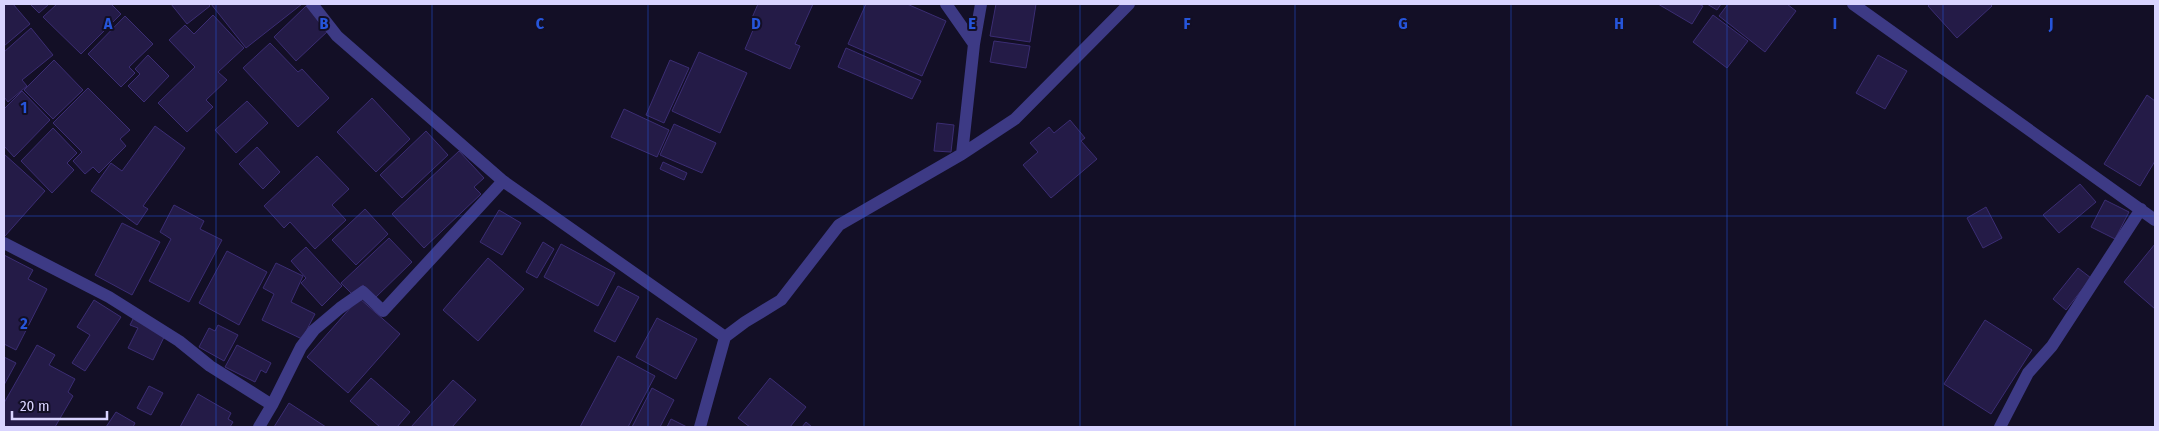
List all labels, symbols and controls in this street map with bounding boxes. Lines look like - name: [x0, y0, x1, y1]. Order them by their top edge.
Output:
- text: A: [103, 14, 113, 33]
- text: B: [320, 14, 329, 33]
- text: C: [536, 14, 545, 33]
- text: D: [751, 14, 761, 33]
- text: E: [968, 14, 976, 33]
- text: F: [1183, 14, 1191, 33]
- text: G: [1398, 14, 1408, 33]
- text: H: [1614, 14, 1624, 33]
- text: I: [1833, 14, 1837, 33]
- text: J: [2048, 14, 2053, 33]
- text: 1: [21, 98, 27, 117]
- text: 2: [19, 314, 28, 333]
- scale bar: [12, 388, 108, 420]
- text: 20 m: [20, 397, 50, 415]

